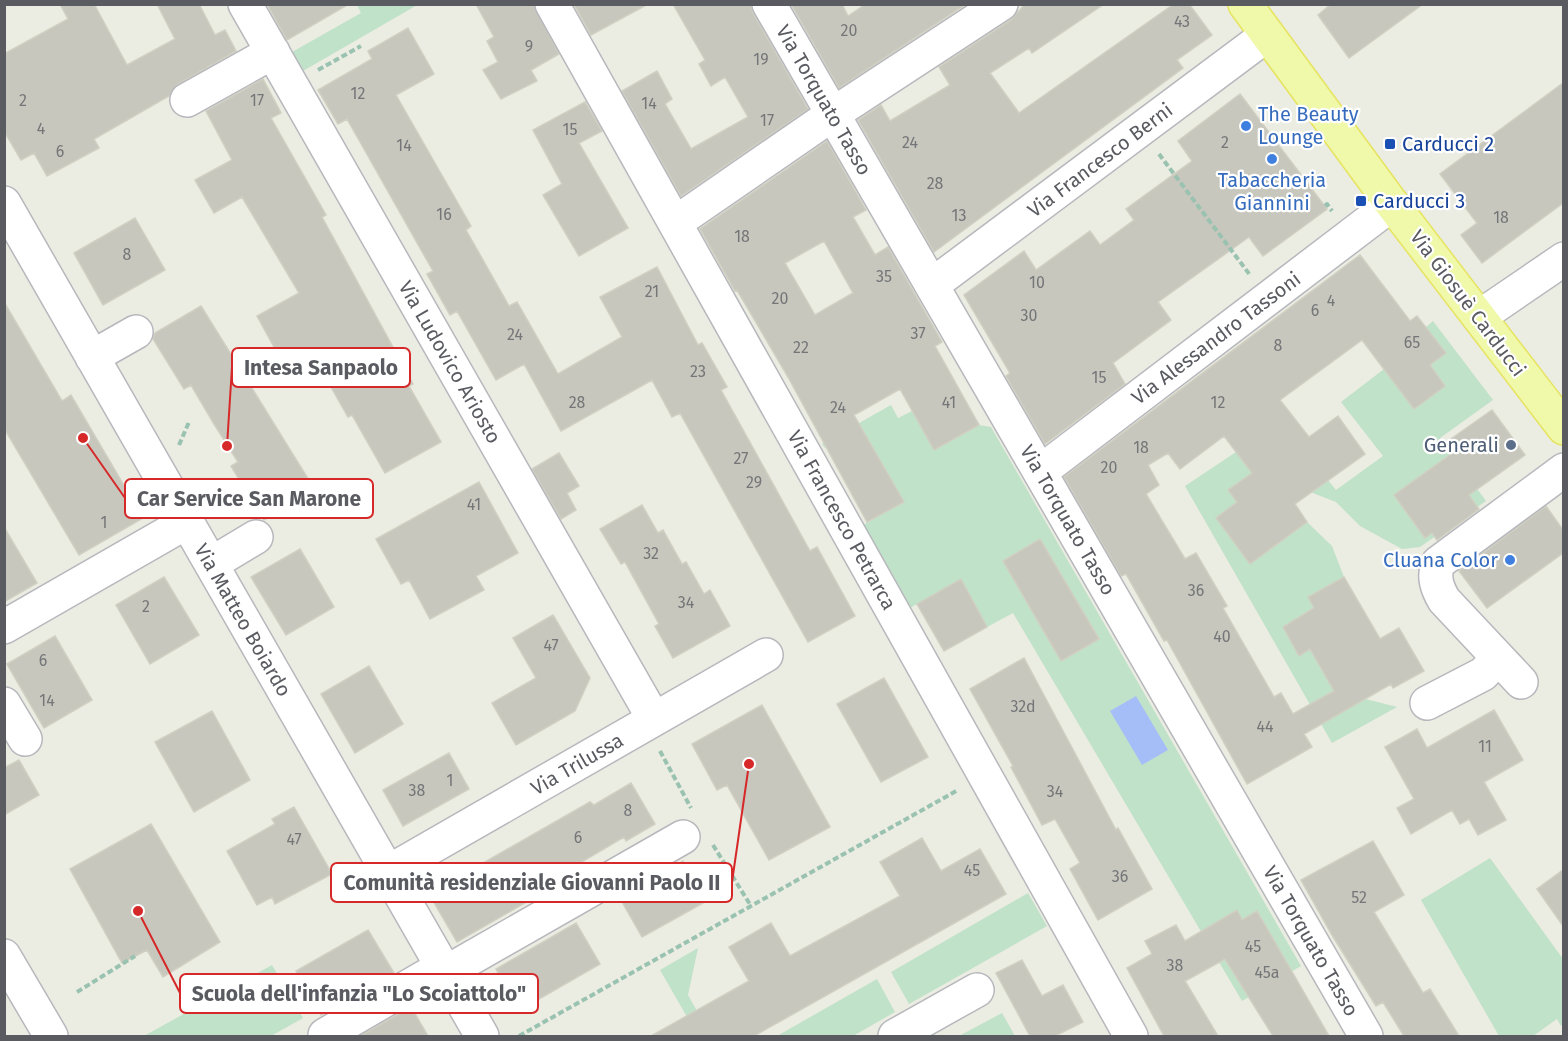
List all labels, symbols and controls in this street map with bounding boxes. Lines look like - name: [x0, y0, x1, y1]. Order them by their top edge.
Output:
- house number: 43: [1174, 12, 1190, 31]
- street label: Via Torquato Tasso: [771, 21, 877, 179]
- house number: 20: [841, 21, 857, 40]
- house number: 9: [525, 37, 533, 56]
- house number: 19: [753, 50, 769, 69]
- house number: 12: [351, 84, 365, 103]
- house number: 2: [19, 91, 27, 110]
- house number: 17: [250, 91, 264, 110]
- house number: 14: [641, 94, 657, 113]
- street label: Via Francesco Berni: [1023, 98, 1177, 222]
- place label: The Beauty Lounge: [1258, 102, 1359, 149]
- house number: 17: [760, 111, 774, 130]
- house number: 4: [37, 119, 46, 138]
- marker: The Beauty Lounge: [1239, 119, 1253, 133]
- house number: 15: [563, 120, 577, 139]
- place label: Carducci 2: [1402, 132, 1494, 156]
- house number: 24: [902, 133, 918, 152]
- house number: 2: [1221, 133, 1229, 152]
- house number: 14: [396, 136, 412, 155]
- marker: Carducci 2: [1383, 137, 1397, 151]
- house number: 6: [56, 142, 64, 161]
- marker: Tabaccheria Giannini: [1265, 152, 1279, 166]
- place label: Tabaccheria Giannini: [1218, 168, 1326, 215]
- house number: 28: [927, 174, 944, 193]
- place label: Carducci 3: [1373, 189, 1465, 213]
- marker: Carducci 3: [1354, 194, 1368, 208]
- house number: 16: [436, 205, 452, 224]
- house number: 13: [952, 206, 966, 225]
- house number: 18: [1493, 208, 1509, 227]
- street label: Via Giosuè Carducci: [1405, 225, 1531, 381]
- house number: 18: [734, 227, 750, 246]
- house number: 8: [123, 245, 132, 264]
- house number: 35: [876, 267, 892, 286]
- street label: Via Alessandro Tassoni: [1127, 267, 1305, 409]
- house number: 10: [1029, 273, 1045, 292]
- street label: Via Ludovico Ariosto: [394, 276, 506, 448]
- house number: 21: [645, 282, 659, 301]
- house number: 20: [772, 289, 788, 308]
- house number: 4: [1327, 291, 1336, 310]
- house number: 6: [1311, 301, 1319, 320]
- house number: 30: [1021, 306, 1038, 325]
- house number: 37: [910, 324, 926, 343]
- house number: 24: [507, 325, 523, 344]
- house number: 65: [1404, 333, 1420, 352]
- house number: 8: [1274, 336, 1283, 355]
- house number: 22: [793, 338, 809, 357]
- callout: Intesa Sanpaolo: [232, 348, 410, 387]
- text: Intesa Sanpaolo: [244, 355, 398, 381]
- house number: 23: [690, 362, 706, 381]
- house number: 15: [1092, 368, 1106, 387]
- house number: 28: [569, 393, 586, 412]
- house number: 41: [942, 393, 956, 412]
- house number: 12: [1211, 393, 1225, 412]
- house number: 24: [830, 398, 846, 417]
- street label: Via Francesco Petrarca: [783, 426, 901, 614]
- place label: Generali: [1424, 433, 1499, 457]
- house number: 18: [1133, 438, 1149, 457]
- marker: Generali: [1504, 438, 1518, 452]
- street label: Via Torquato Tasso: [1015, 441, 1121, 599]
- house number: 27: [734, 449, 748, 468]
- house number: 20: [1101, 458, 1117, 477]
- house number: 29: [746, 473, 762, 492]
- callout: Car Service San Marone: [125, 479, 373, 518]
- text: Car Service San Marone: [137, 486, 361, 512]
- house number: 41: [467, 495, 481, 514]
- house number: 1: [101, 513, 107, 532]
- street label: Via Matteo Boiardo: [189, 539, 297, 701]
- house number: 32: [643, 544, 659, 563]
- place label: Cluana Color: [1383, 548, 1498, 572]
- marker: Cluana Color: [1503, 553, 1517, 567]
- house number: 36: [1188, 581, 1204, 600]
- house number: 34: [678, 593, 695, 612]
- house number: 2: [142, 597, 150, 616]
- house number: 40: [1213, 627, 1231, 646]
- house number: 47: [543, 636, 559, 655]
- house number: 6: [39, 651, 47, 670]
- house number: 14: [39, 691, 55, 710]
- house number: 32d: [1011, 697, 1036, 716]
- house number: 44: [1256, 717, 1274, 736]
- street label: Via Trilussa: [527, 728, 627, 800]
- house number: 11: [1478, 737, 1492, 756]
- house number: 1: [447, 771, 453, 790]
- house number: 38: [409, 781, 426, 800]
- house number: 34: [1047, 782, 1064, 801]
- house number: 8: [624, 801, 633, 820]
- house number: 6: [574, 828, 582, 847]
- house number: 47: [286, 830, 302, 849]
- house number: 45: [964, 861, 980, 880]
- street label: Via Torquato Tasso: [1258, 862, 1364, 1020]
- callout: Comunità residenziale Giovanni Paolo II: [331, 863, 732, 902]
- house number: 36: [1112, 867, 1128, 886]
- text: Comunità residenziale Giovanni Paolo II: [344, 870, 720, 896]
- house number: 52: [1351, 888, 1367, 907]
- house number: 45: [1245, 937, 1261, 956]
- house number: 38: [1167, 956, 1184, 975]
- house number: 45a: [1254, 963, 1280, 982]
- callout: Scuola dell'infanzia "Lo Scoiattolo": [180, 974, 538, 1013]
- text: Scuola dell'infanzia "Lo Scoiattolo": [192, 981, 526, 1007]

